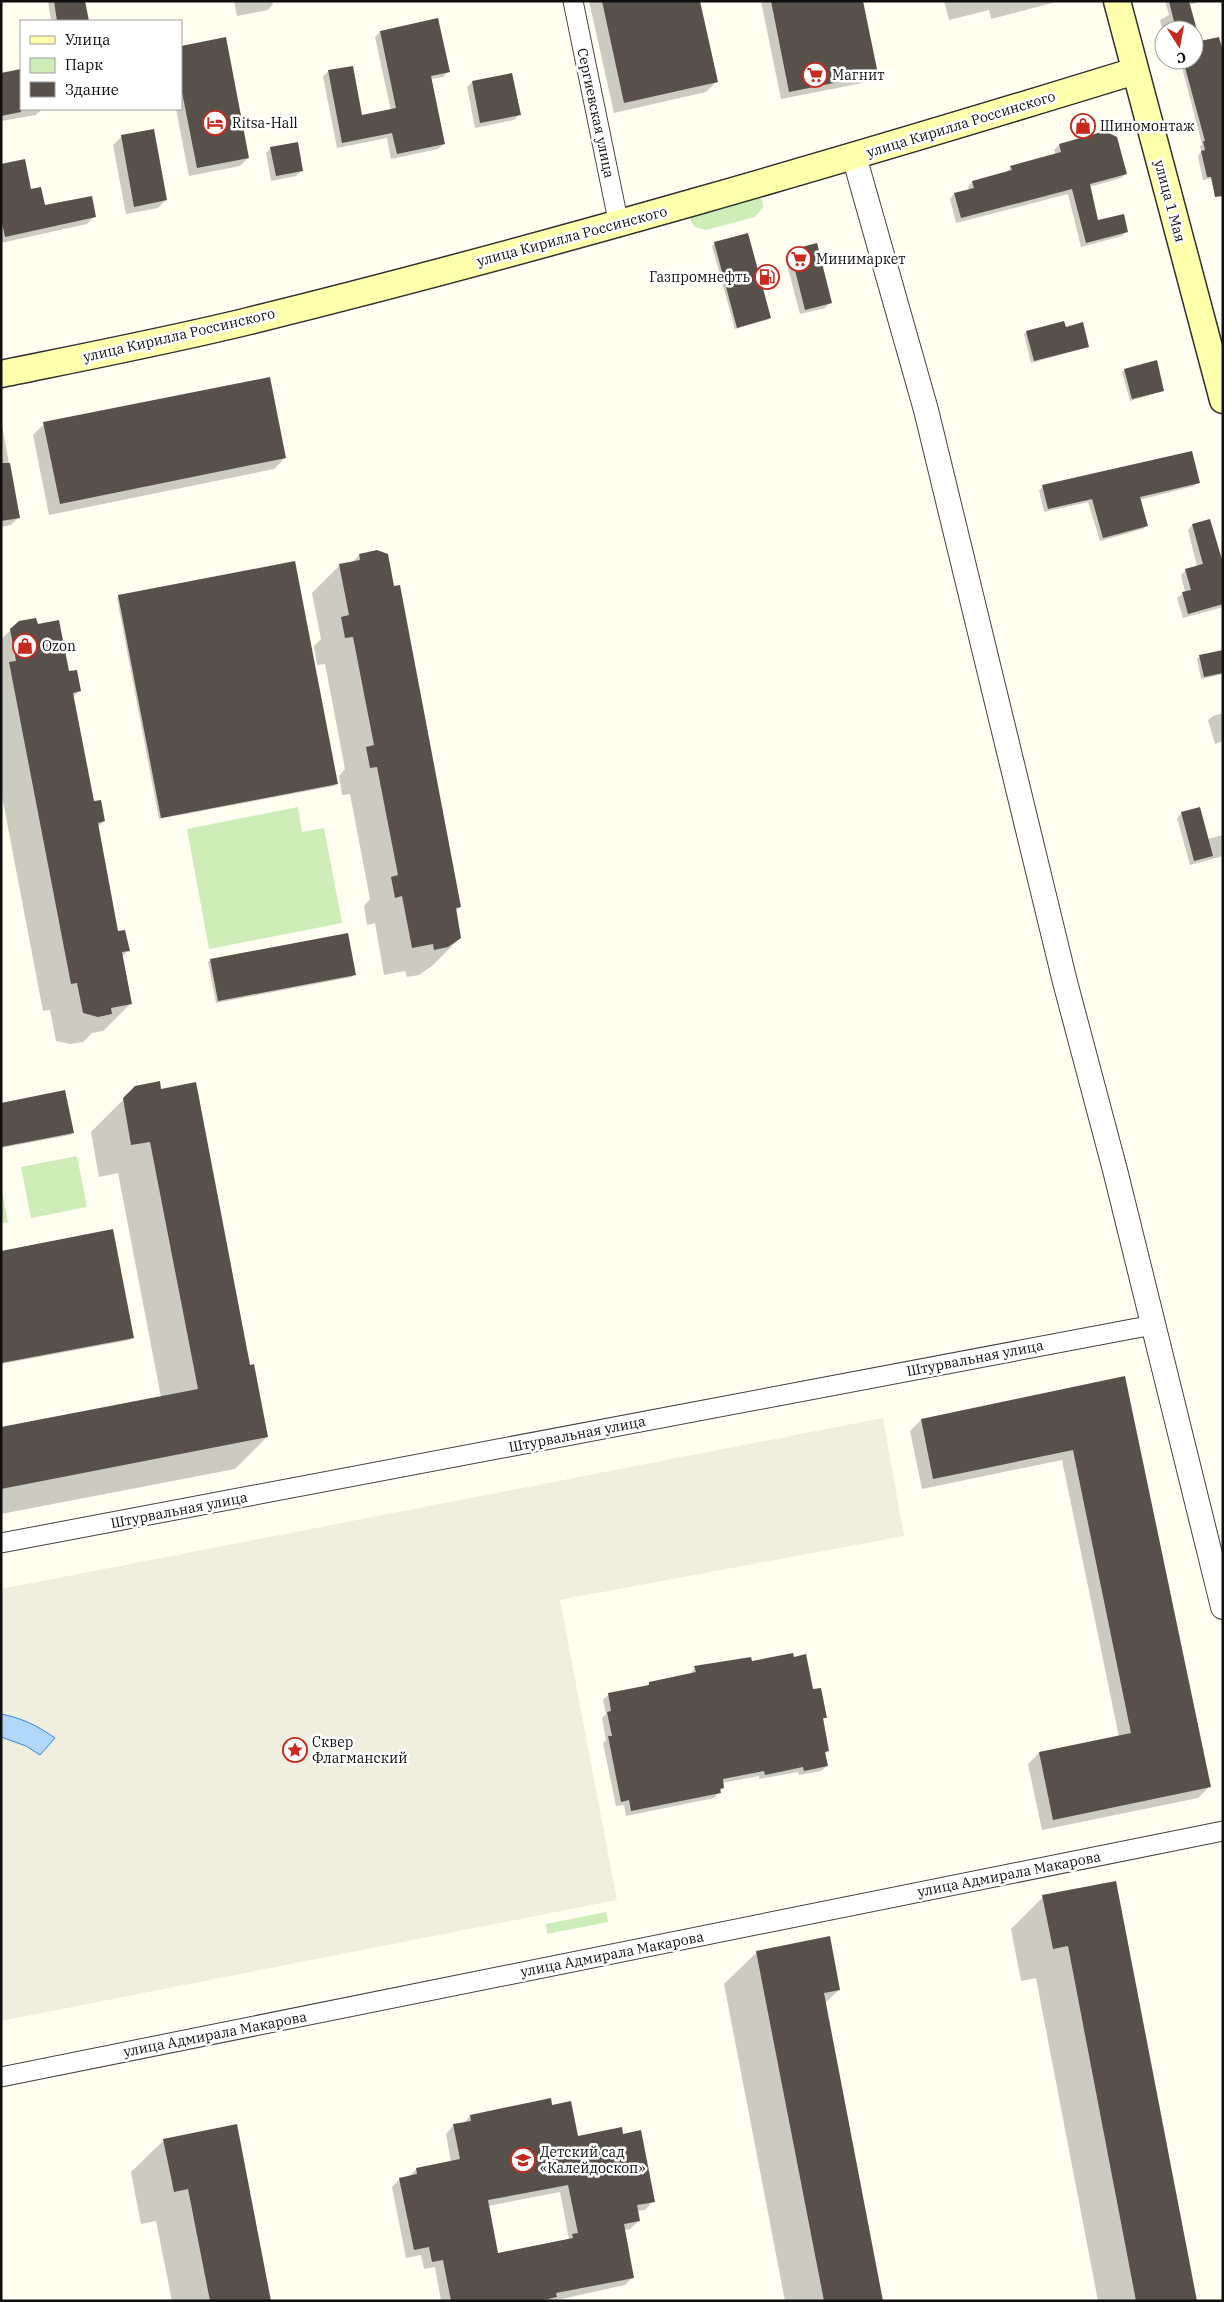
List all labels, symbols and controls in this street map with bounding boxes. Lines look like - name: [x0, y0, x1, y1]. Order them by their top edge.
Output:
- legend: [20, 20, 182, 110]
- north arrow: [1154, 20, 1204, 70]
- text: Улица: [65, 30, 110, 49]
- street label: Сергиевская улица: [573, 46, 619, 180]
- text: С: [1175, 48, 1188, 67]
- text: Парк: [65, 55, 103, 74]
- supermarket icon: Магнит: [802, 62, 828, 88]
- place label: Магнит: [832, 66, 884, 84]
- text: Здание: [65, 80, 119, 99]
- street label: улица Кирилла Россинского: [865, 87, 1058, 161]
- hotel icon: Ritsa-Hall: [202, 110, 228, 136]
- shop icon: Шиномонтаж: [1070, 113, 1096, 139]
- place label: Ritsa-Hall: [232, 114, 298, 132]
- place label: Шиномонтаж: [1100, 117, 1194, 135]
- street label: улица 1 Мая: [1150, 158, 1190, 244]
- street label: улица Кирилла Россинского: [475, 202, 669, 270]
- supermarket icon: Минимаркет: [786, 246, 812, 272]
- place label: Минимаркет: [816, 250, 906, 268]
- fuel station icon: Газпромнефть: [754, 264, 780, 290]
- place label: Газпромнефть: [649, 268, 750, 286]
- street label: улица Кирилла Россинского: [81, 304, 277, 366]
- shop icon: Ozon: [12, 633, 38, 659]
- place label: Ozon: [42, 637, 76, 655]
- street label: Штурвальная улица: [905, 1336, 1045, 1380]
- street label: Штурвальная улица: [507, 1412, 647, 1456]
- street label: Штурвальная улица: [109, 1488, 249, 1532]
- place label: Сквер Флагманский: [312, 1733, 407, 1767]
- place icon: Сквер Флагманский: [282, 1737, 308, 1763]
- street label: улица Адмирала Макарова: [916, 1847, 1103, 1901]
- street label: улица Адмирала Макарова: [519, 1927, 706, 1981]
- street label: улица Адмирала Макарова: [122, 2007, 309, 2061]
- place label: Детский сад «Калейдоскоп»: [540, 2143, 645, 2177]
- school or university icon: Детский сад «Калейдоскоп»: [510, 2147, 536, 2173]

